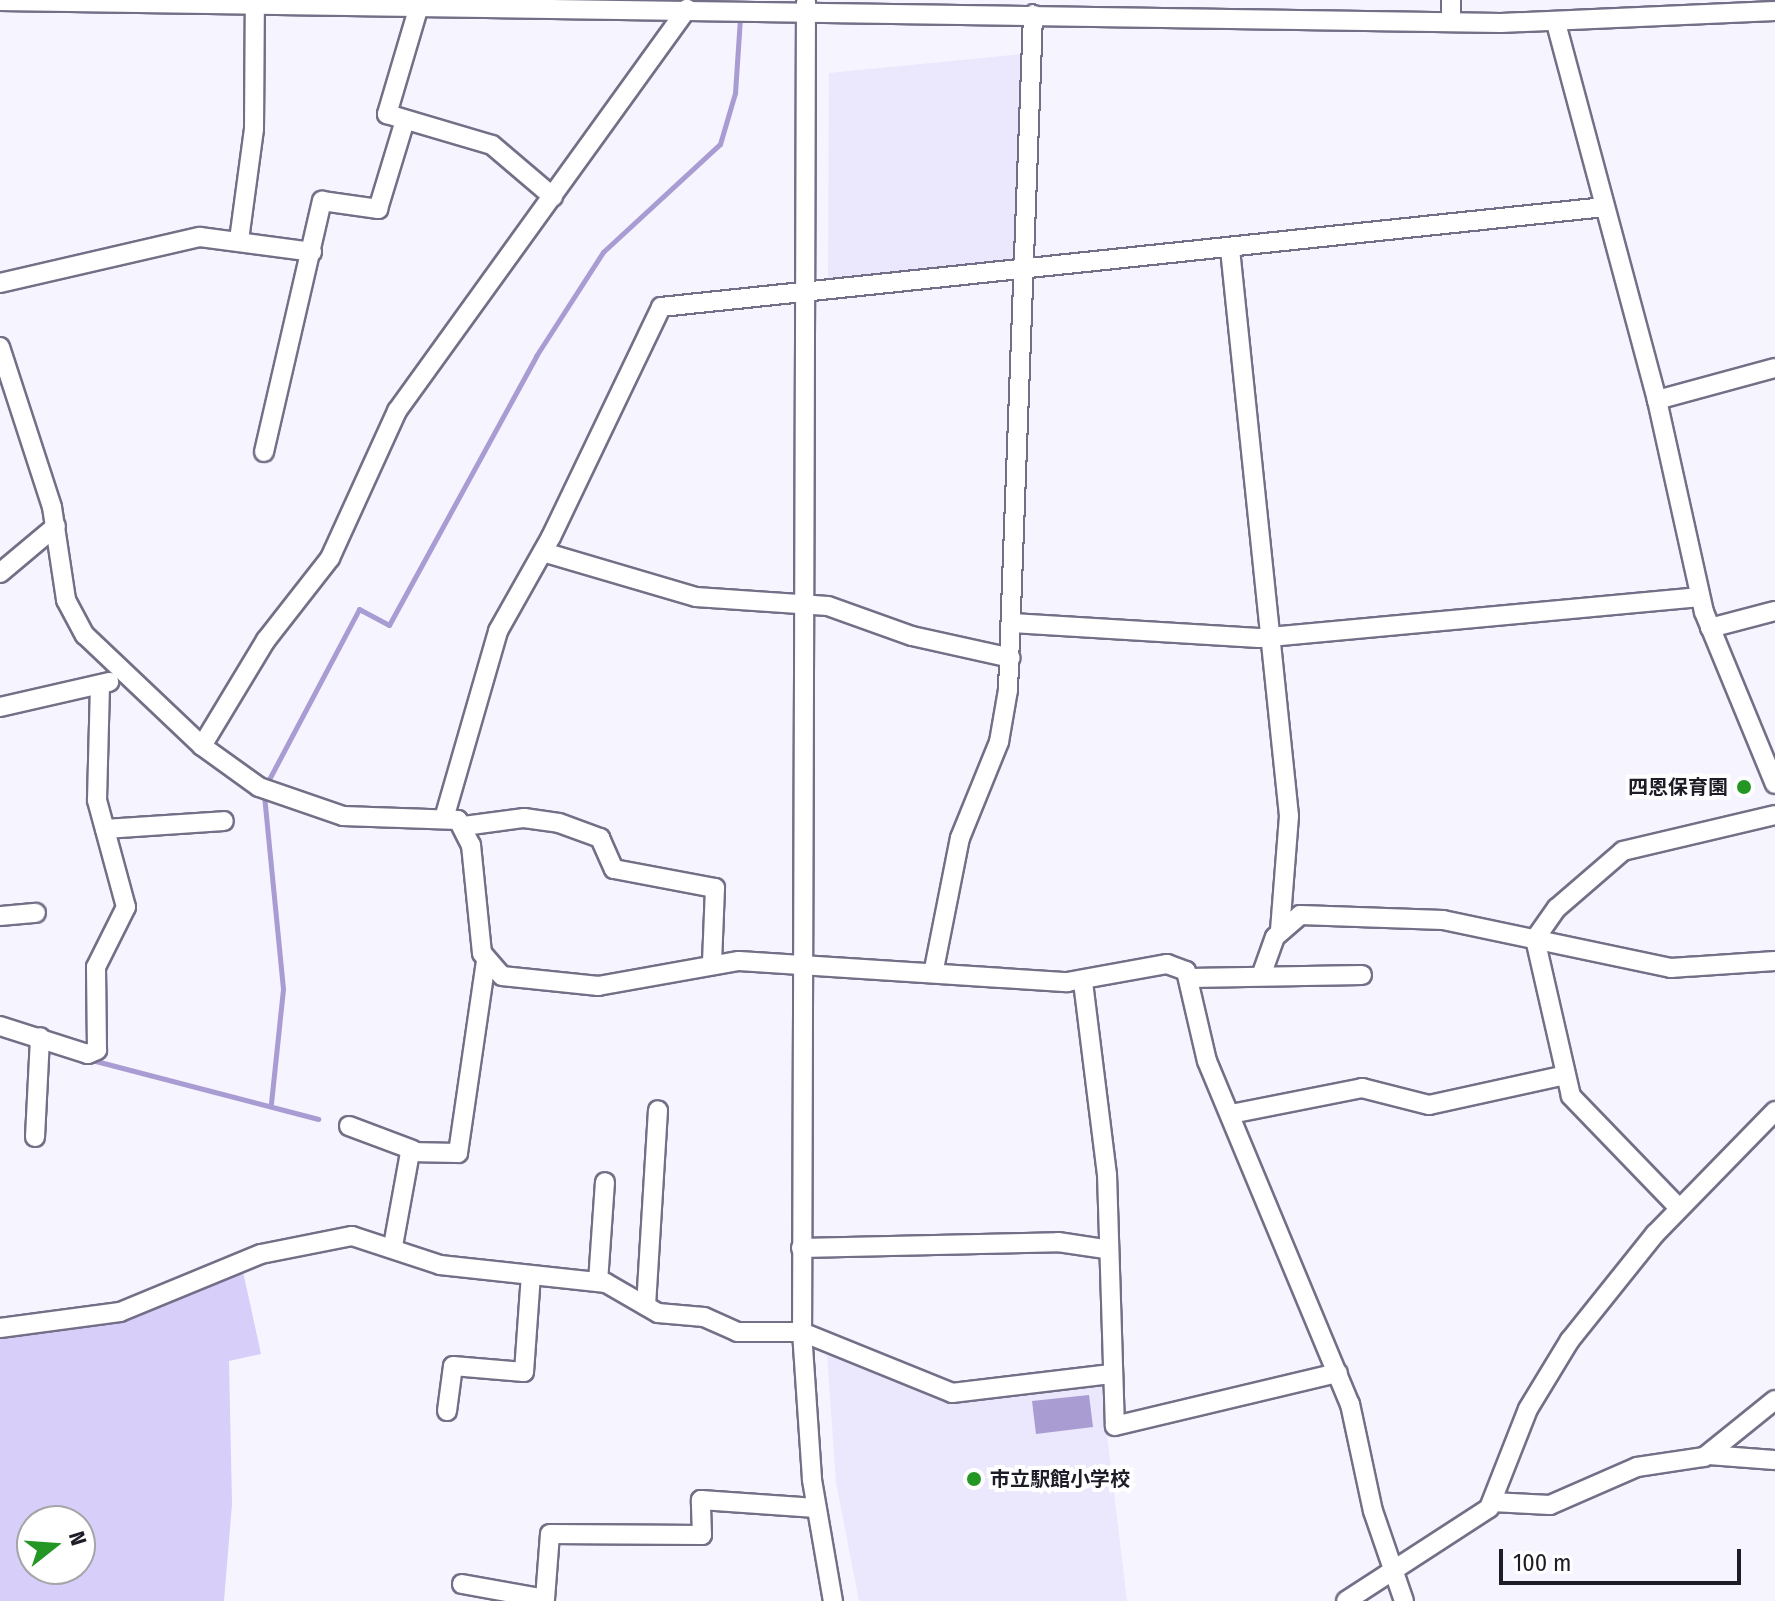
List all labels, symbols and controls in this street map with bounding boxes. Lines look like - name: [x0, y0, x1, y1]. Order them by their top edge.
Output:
- place label: 四恩保育園: [1628, 775, 1728, 799]
- marker: 四恩保育園: [1735, 778, 1753, 796]
- place label: 市立駅館小学校: [990, 1467, 1130, 1491]
- marker: 市立駅館小学校: [965, 1470, 983, 1488]
- north arrow: [16, 1505, 96, 1585]
- text: N: [63, 1528, 92, 1549]
- scale bar: [1503, 1533, 1745, 1583]
- text: 100 m: [1513, 1549, 1571, 1577]

